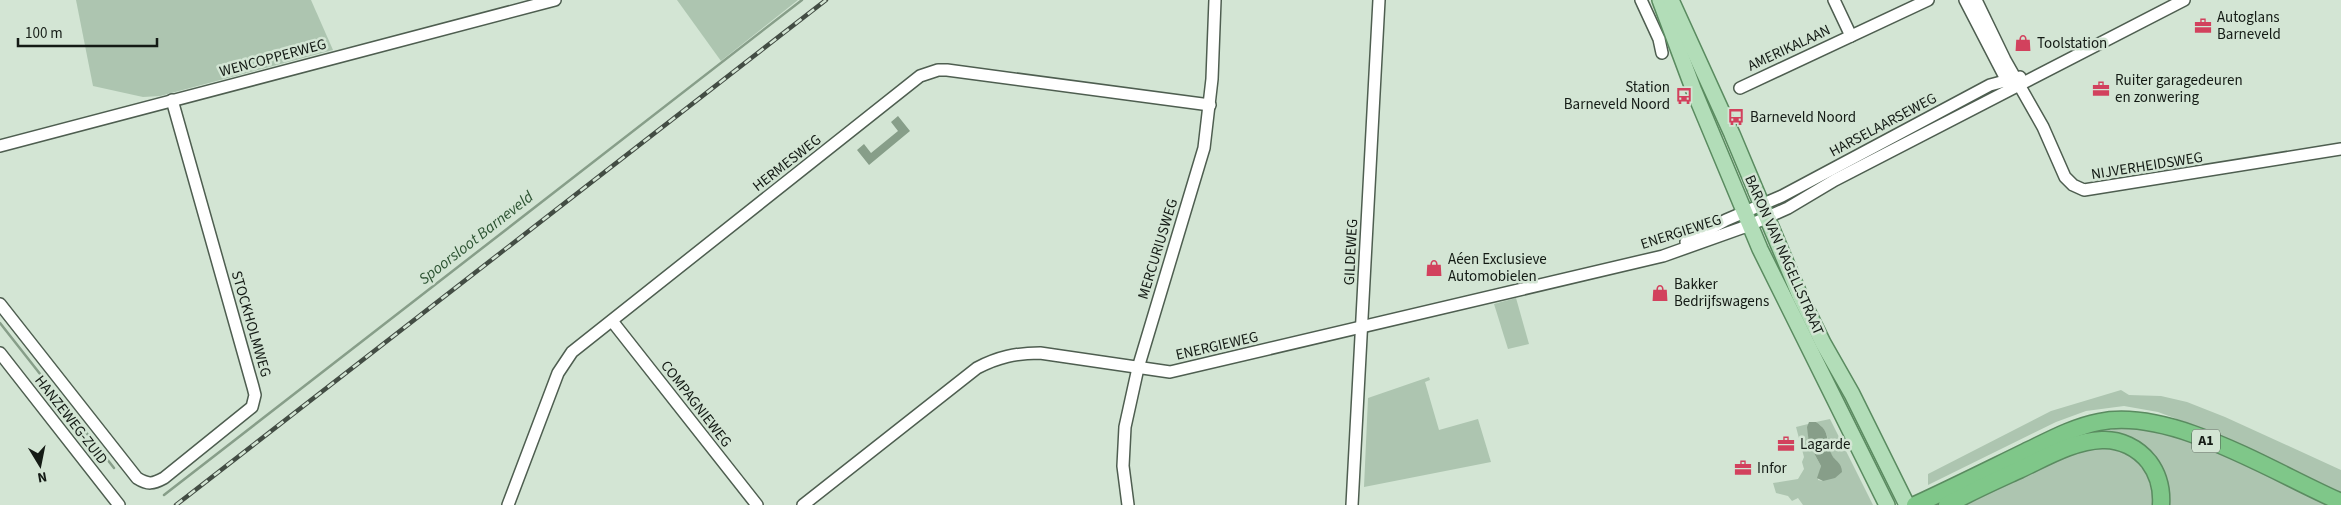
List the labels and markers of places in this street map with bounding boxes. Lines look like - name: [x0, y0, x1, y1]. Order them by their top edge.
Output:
- place label: Autoglans Barneveld: [2217, 7, 2281, 45]
- office icon: Autoglans Barneveld: [2193, 16, 2213, 36]
- shop icon: Toolstation: [2013, 33, 2033, 53]
- place label: Toolstation: [2037, 33, 2107, 54]
- place label: Ruiter garagedeuren en zonwering: [2115, 70, 2243, 108]
- place label: Station Barneveld Noord: [1564, 77, 1670, 115]
- office icon: Ruiter garagedeuren en zonwering: [2091, 79, 2111, 99]
- bus stop icon: Station Barneveld Noord: [1674, 86, 1694, 106]
- bus stop icon: Barneveld Noord: [1726, 107, 1746, 127]
- place label: Barneveld Noord: [1750, 107, 1856, 128]
- place label: Aéen Exclusieve Automobielen: [1448, 249, 1547, 287]
- shop icon: Aéen Exclusieve Automobielen: [1424, 258, 1444, 278]
- place label: Bakker Bedrijfswagens: [1674, 274, 1769, 312]
- shop icon: Bakker Bedrijfswagens: [1650, 283, 1670, 303]
- office icon: Lagarde: [1776, 434, 1796, 454]
- place label: Lagarde: [1800, 434, 1851, 455]
- office icon: Infor: [1733, 458, 1753, 478]
- place label: Infor: [1757, 458, 1788, 479]

